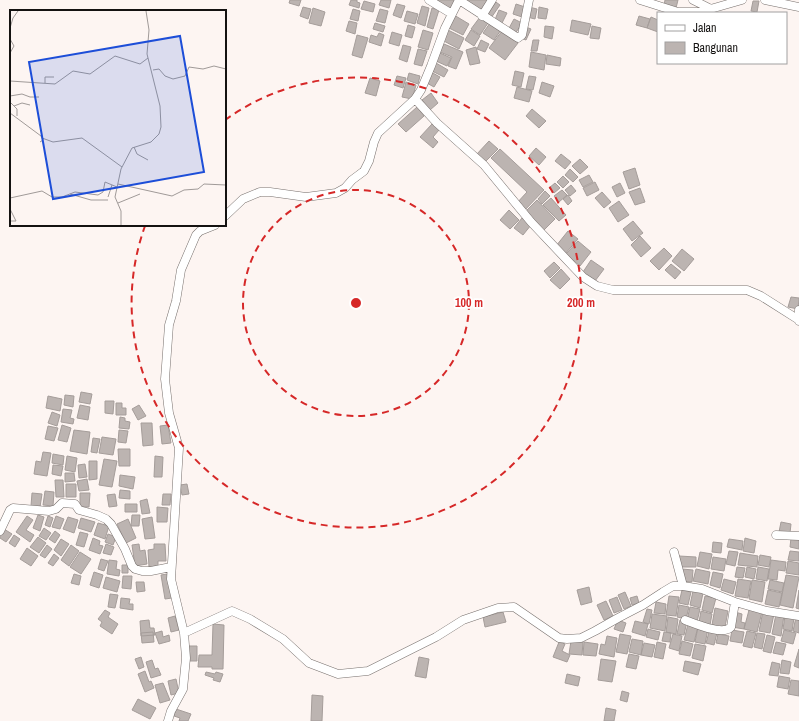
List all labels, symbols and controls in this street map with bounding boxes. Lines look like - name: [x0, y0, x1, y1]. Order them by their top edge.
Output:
- inset map: [10, 10, 226, 226]
- legend: [657, 12, 787, 64]
- text: Jalan: [693, 20, 717, 36]
- text: Bangunan: [693, 40, 738, 56]
- text: 100 m: [455, 295, 483, 311]
- text: 200 m: [567, 295, 595, 311]
- centre of rings: [349, 296, 363, 310]

